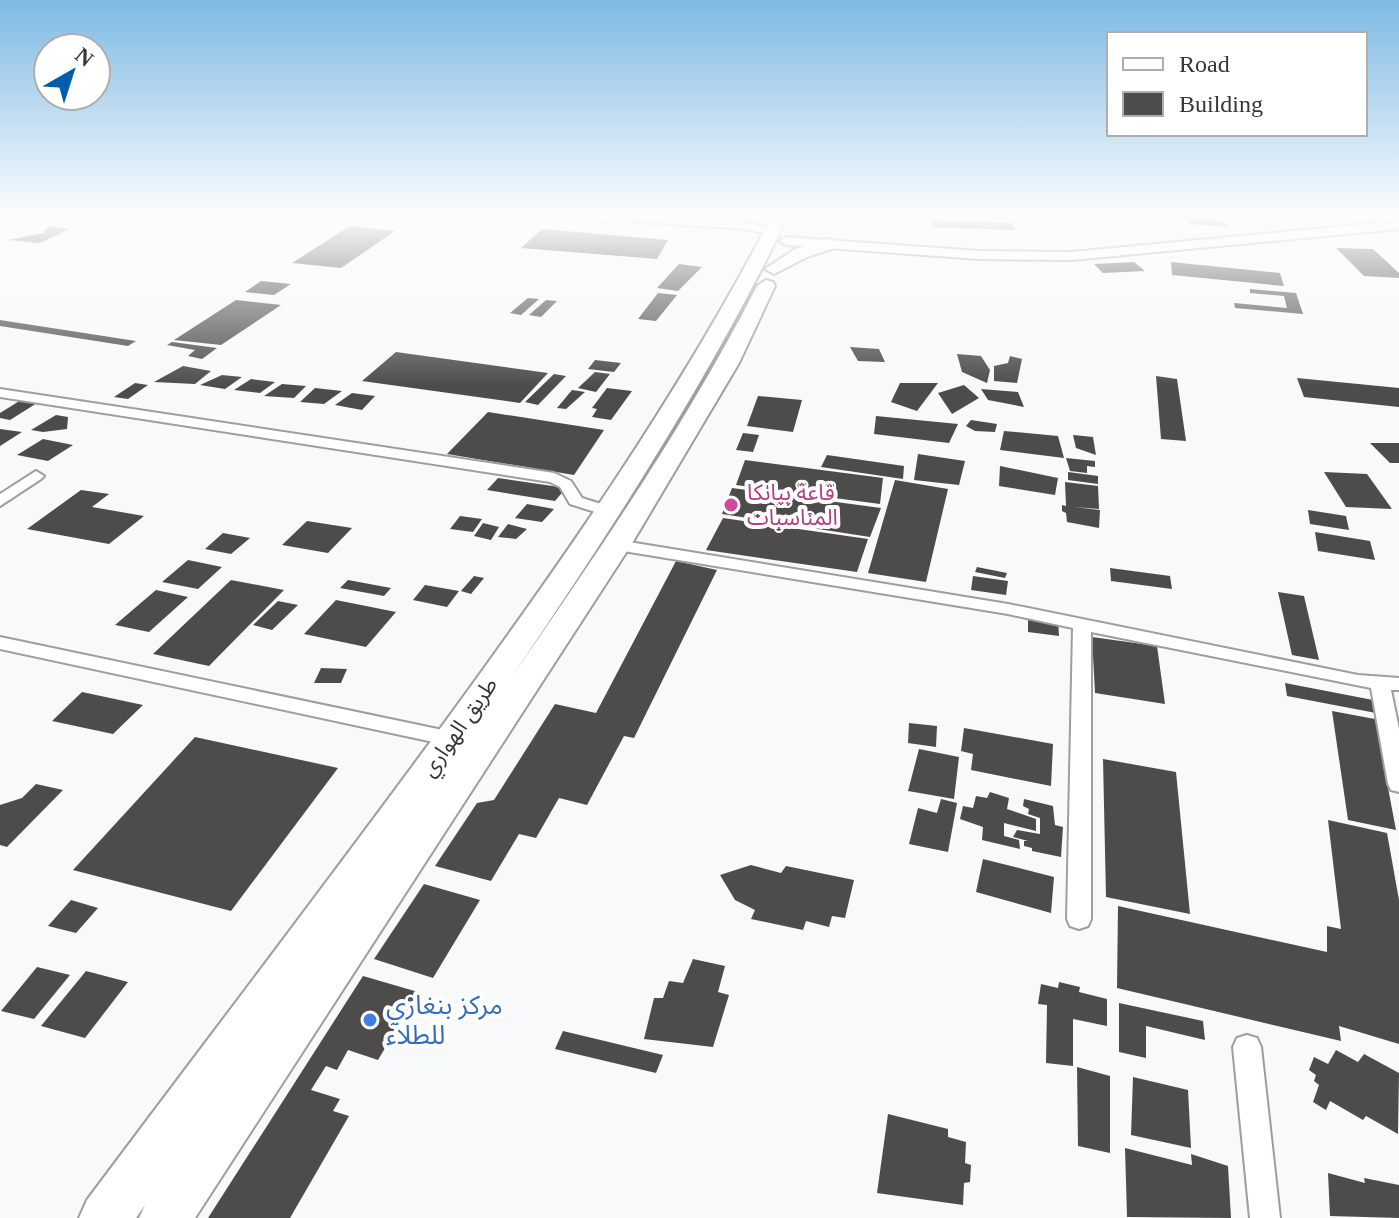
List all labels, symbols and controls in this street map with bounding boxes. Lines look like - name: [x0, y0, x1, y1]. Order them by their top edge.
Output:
- north arrow: [32, 32, 112, 112]
- legend: [1107, 32, 1367, 136]
- text: N: [70, 42, 98, 72]
- text: Road: [1179, 51, 1230, 77]
- text: Building: [1179, 91, 1263, 117]
- place label: قاعة بيانكا المناسبات: [747, 480, 838, 530]
- marker: قاعة بيانكا المناسبات: [722, 496, 740, 514]
- street label: طريق الهواري: [416, 673, 506, 784]
- place label: مركز بنغازي للطلاء: [386, 991, 503, 1050]
- marker: مركز بنغازي للطلاء: [361, 1011, 379, 1029]

